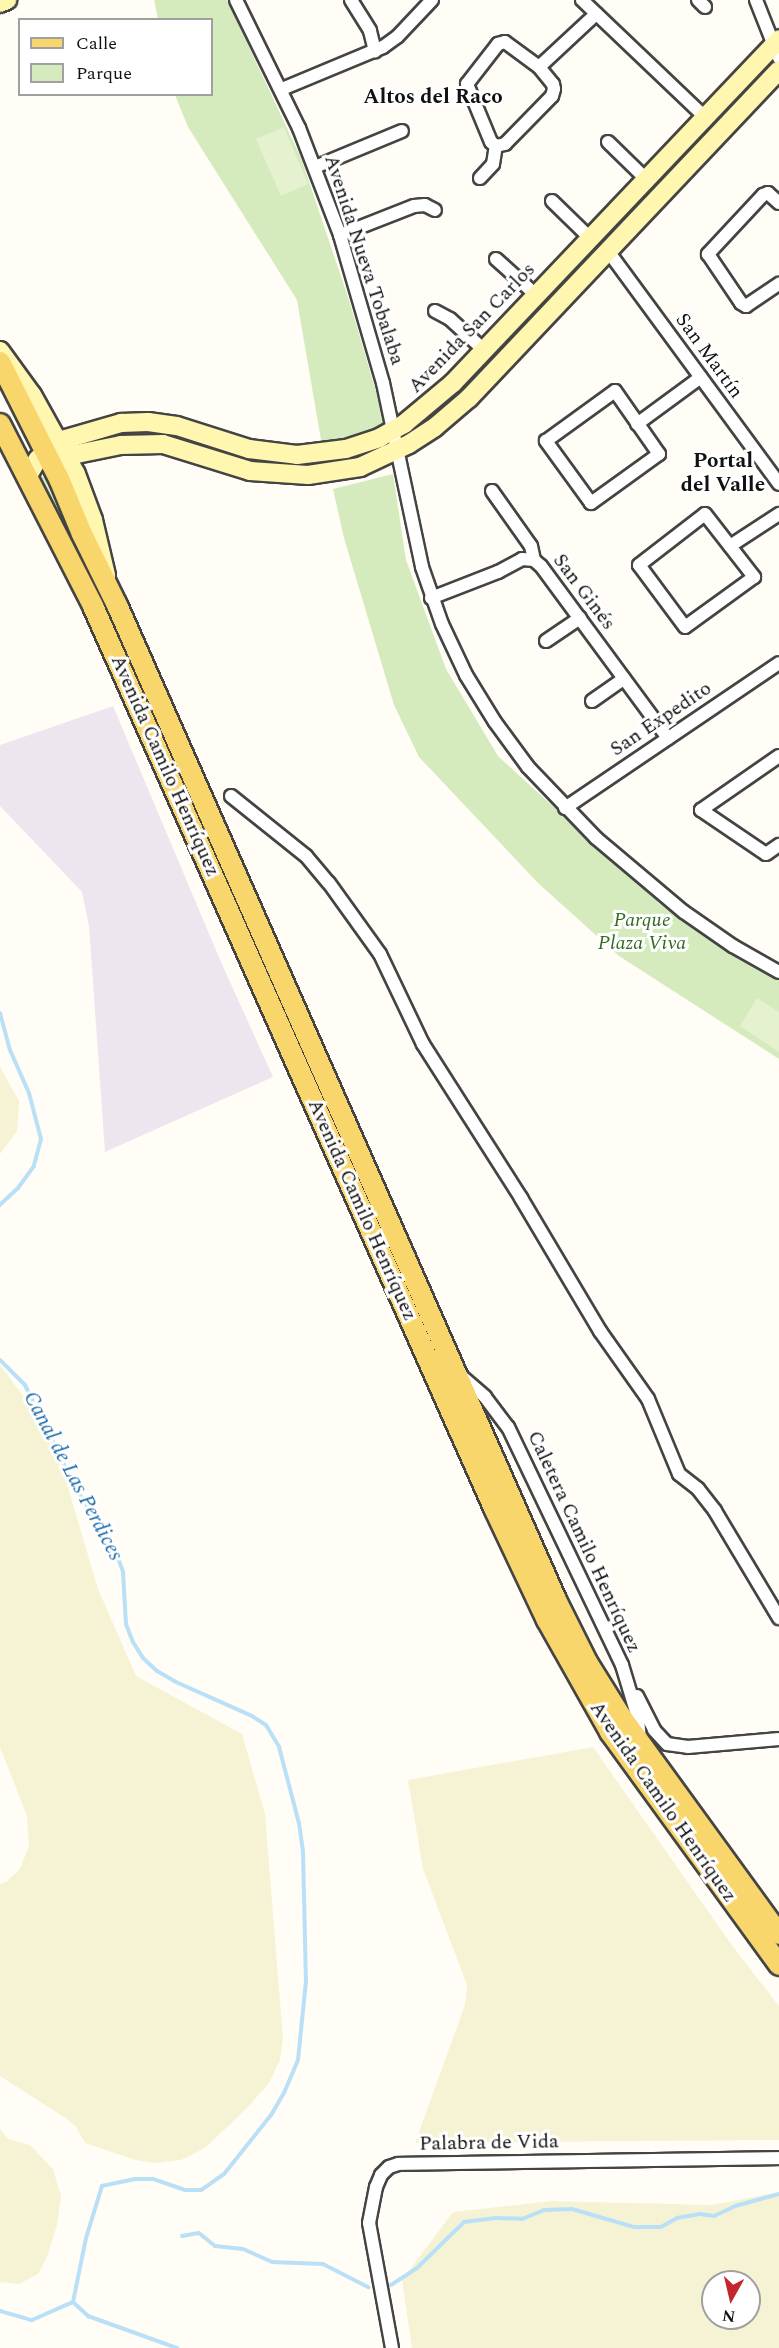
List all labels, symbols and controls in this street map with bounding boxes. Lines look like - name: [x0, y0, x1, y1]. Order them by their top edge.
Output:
- legend: [18, 18, 213, 96]
- text: Calle: [76, 30, 117, 57]
- text: Parque: [76, 60, 132, 87]
- district label: Altos del Raco: [363, 84, 503, 110]
- street label: Avenida Nueva Tobalaba: [319, 152, 409, 368]
- street label: Avenida San Carlos: [404, 258, 540, 398]
- street label: San Martín: [670, 309, 748, 403]
- district label: Portal del Valle: [681, 448, 765, 498]
- street label: San Ginés: [548, 549, 620, 635]
- street label: Avenida Camilo Henríquez: [105, 651, 225, 881]
- street label: San Expedito: [606, 676, 716, 762]
- park label: Parque Plaza Viva: [598, 908, 686, 955]
- street label: Avenida Camilo Henríquez: [302, 1095, 422, 1325]
- water label: Canal de Las Perdices: [18, 1387, 128, 1565]
- street label: Caletera Camilo Henríquez: [522, 1427, 646, 1657]
- street label: Avenida Camilo Henríquez: [584, 1697, 742, 1907]
- street label: Palabra de Vida: [419, 2130, 559, 2156]
- north arrow: [701, 2270, 761, 2330]
- text: N: [721, 2303, 737, 2329]

